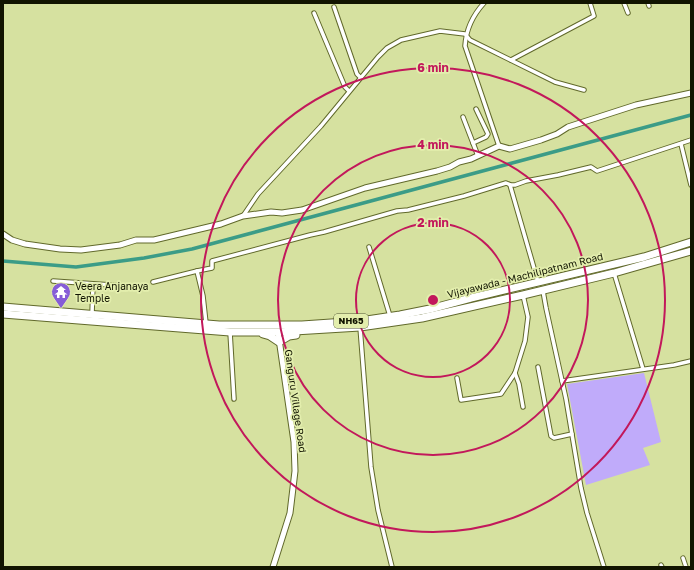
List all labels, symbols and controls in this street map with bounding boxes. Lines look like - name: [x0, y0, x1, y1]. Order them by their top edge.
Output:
- text: 6 min: [417, 60, 449, 75]
- text: 4 min: [417, 137, 449, 152]
- text: 2 min: [417, 215, 449, 230]
- street label: Vijayawada - Machilipatnam Road: [446, 250, 604, 300]
- place label: Veera Anjanaya Temple: [75, 280, 148, 304]
- temple icon: Veera Anjanaya Temple: [50, 281, 72, 309]
- centre of rings: [426, 293, 440, 307]
- road number: NH65: [334, 314, 368, 328]
- street label: Ganguru Village Road: [283, 349, 309, 453]

